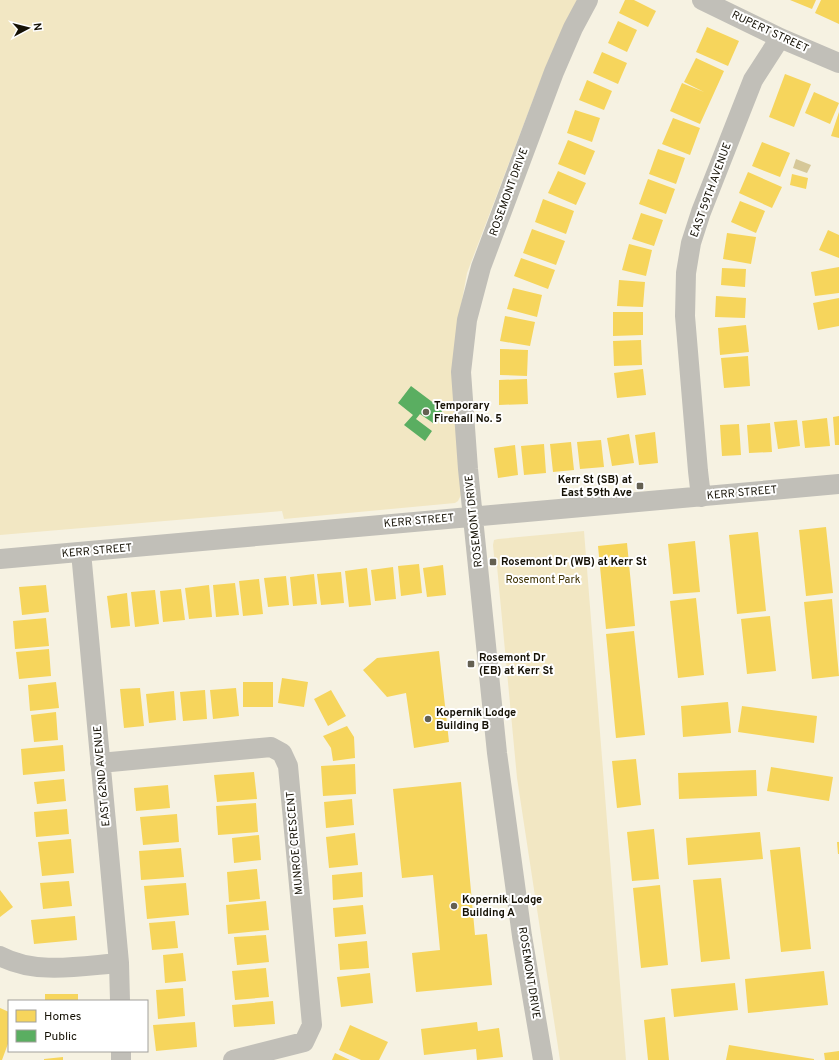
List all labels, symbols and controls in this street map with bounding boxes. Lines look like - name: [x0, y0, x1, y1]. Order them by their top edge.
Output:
- north arrow: [8, 8, 48, 48]
- street label: RUPERT STREET: [729, 8, 811, 56]
- text: N: [30, 22, 44, 32]
- street label: EAST 59TH AVENUE: [687, 141, 735, 239]
- street label: ROSEMONT DRIVE: [487, 146, 531, 238]
- place label: Temporary Firehall No. 5: [434, 399, 502, 426]
- marker: Temporary Firehall No. 5: [421, 407, 431, 417]
- place label: Kerr St (SB) at East 59th Ave: [558, 473, 632, 500]
- street label: ROSEMONT DRIVE: [462, 474, 486, 568]
- marker: Kerr St (SB) at East 59th Ave: [635, 481, 645, 491]
- street label: KERR STREET: [706, 483, 778, 503]
- street label: KERR STREET: [383, 511, 455, 531]
- street label: KERR STREET: [61, 541, 133, 561]
- place label: Rosemont Dr (WB) at Kerr St: [501, 555, 647, 569]
- marker: Rosemont Dr (WB) at Kerr St: [488, 557, 498, 567]
- park label: Rosemont Park: [505, 573, 581, 587]
- place label: Rosemont Dr (EB) at Kerr St: [479, 651, 553, 678]
- marker: Rosemont Dr (EB) at Kerr St: [466, 659, 476, 669]
- place label: Kopernik Lodge Building B: [436, 706, 516, 733]
- marker: Kopernik Lodge Building B: [423, 714, 433, 724]
- street label: EAST 62ND AVENUE: [91, 725, 113, 827]
- street label: MUNROE CRESCENT: [284, 791, 306, 895]
- place label: Kopernik Lodge Building A: [462, 893, 542, 920]
- marker: Kopernik Lodge Building A: [449, 901, 459, 911]
- street label: ROSEMONT DRIVE: [515, 926, 543, 1020]
- legend: [8, 1000, 148, 1052]
- text: Homes: [44, 1009, 81, 1025]
- text: Public: [44, 1029, 77, 1045]

